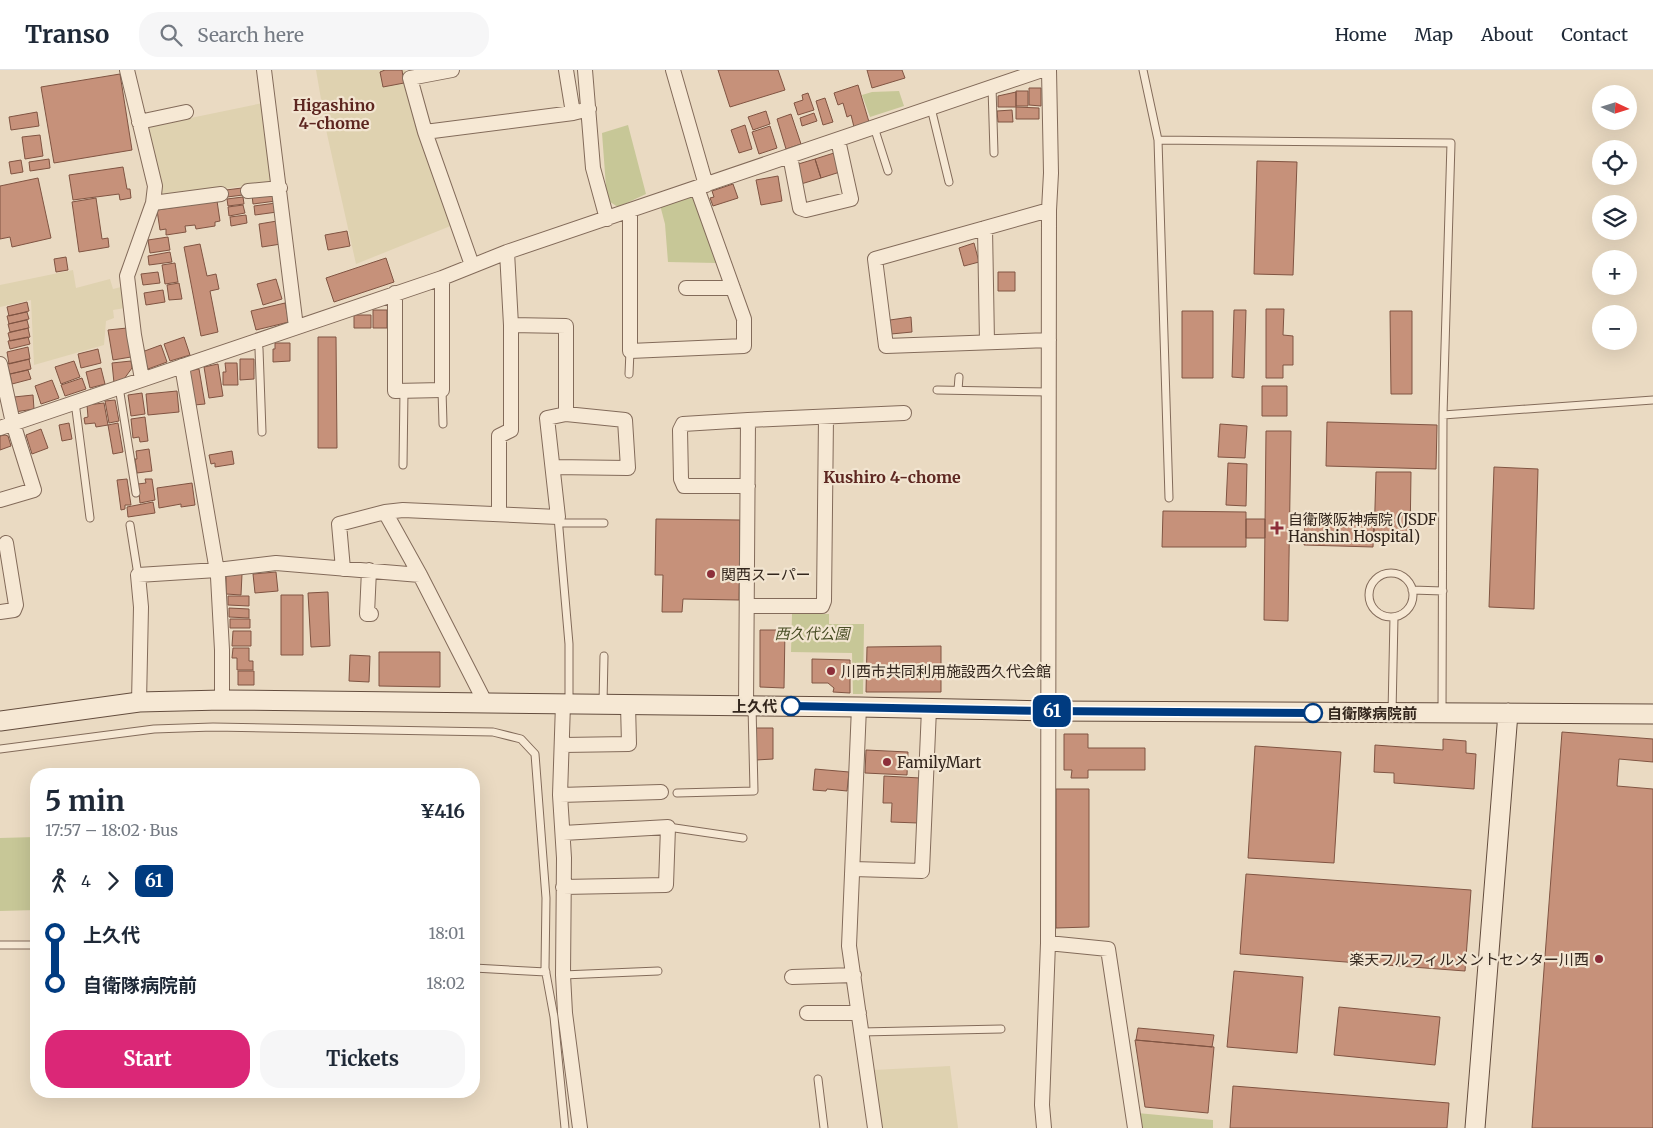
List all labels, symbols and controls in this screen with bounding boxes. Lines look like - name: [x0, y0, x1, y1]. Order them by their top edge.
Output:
- search box: [139, 12, 489, 57]
- text: Transo: [25, 19, 109, 50]
- icon: search: [157, 21, 185, 49]
- text: Search here: [197, 23, 304, 47]
- text: Home: [1335, 23, 1387, 46]
- text: Map: [1415, 23, 1453, 46]
- text: About: [1481, 23, 1533, 46]
- text: Contact: [1561, 23, 1628, 46]
- north arrow: [1592, 85, 1638, 130]
- map controls: [1592, 85, 1637, 350]
- district label: Higashino 4-chome: [293, 95, 375, 133]
- button: locate: [1592, 140, 1637, 185]
- button: layers: [1592, 195, 1637, 240]
- button: +: [1592, 250, 1637, 295]
- button: −: [1592, 305, 1637, 350]
- district label: Kushiro 4-chome: [823, 467, 961, 487]
- place label: 自衛隊阪神病院 (JSDF Hanshin Hospital): [1288, 510, 1437, 546]
- marker: 自衛隊阪神病院 (JSDF Hanshin Hospital): [1270, 521, 1284, 535]
- place label: 関西スーパー: [721, 565, 811, 584]
- marker: 関西スーパー: [705, 568, 717, 580]
- park label: 西久代公園: [774, 624, 851, 643]
- place label: 川西市共同利用施設西久代会館: [841, 662, 1051, 681]
- marker: 川西市共同利用施設西久代会館: [825, 665, 837, 677]
- line badge: 61: [1030, 695, 1074, 727]
- marker: 上久代: [781, 696, 801, 716]
- place label: 上久代: [732, 697, 777, 716]
- text: 61: [1043, 699, 1061, 722]
- marker: 自衛隊病院前: [1303, 703, 1323, 723]
- place label: 自衛隊病院前: [1327, 704, 1417, 723]
- place label: FamilyMart: [897, 753, 981, 772]
- marker: FamilyMart: [881, 756, 893, 768]
- text: 5 min: [45, 783, 125, 819]
- text: ¥416: [420, 799, 465, 823]
- text: 17:57 – 18:02 · Bus: [45, 820, 178, 840]
- icon: walk: [45, 867, 73, 895]
- icon: forward: [99, 867, 127, 895]
- text: 61: [145, 869, 163, 892]
- text: 4: [81, 871, 91, 891]
- text: 上久代: [83, 923, 140, 947]
- text: 18:01: [429, 923, 465, 943]
- place label: 楽天フルフィルメントセンター川西: [1349, 950, 1589, 969]
- marker: 楽天フルフィルメントセンター川西: [1593, 953, 1605, 965]
- text: 自衛隊病院前: [83, 973, 197, 997]
- text: 18:02: [426, 973, 465, 993]
- button: Start: [45, 1030, 250, 1088]
- button: Tickets: [260, 1030, 465, 1088]

